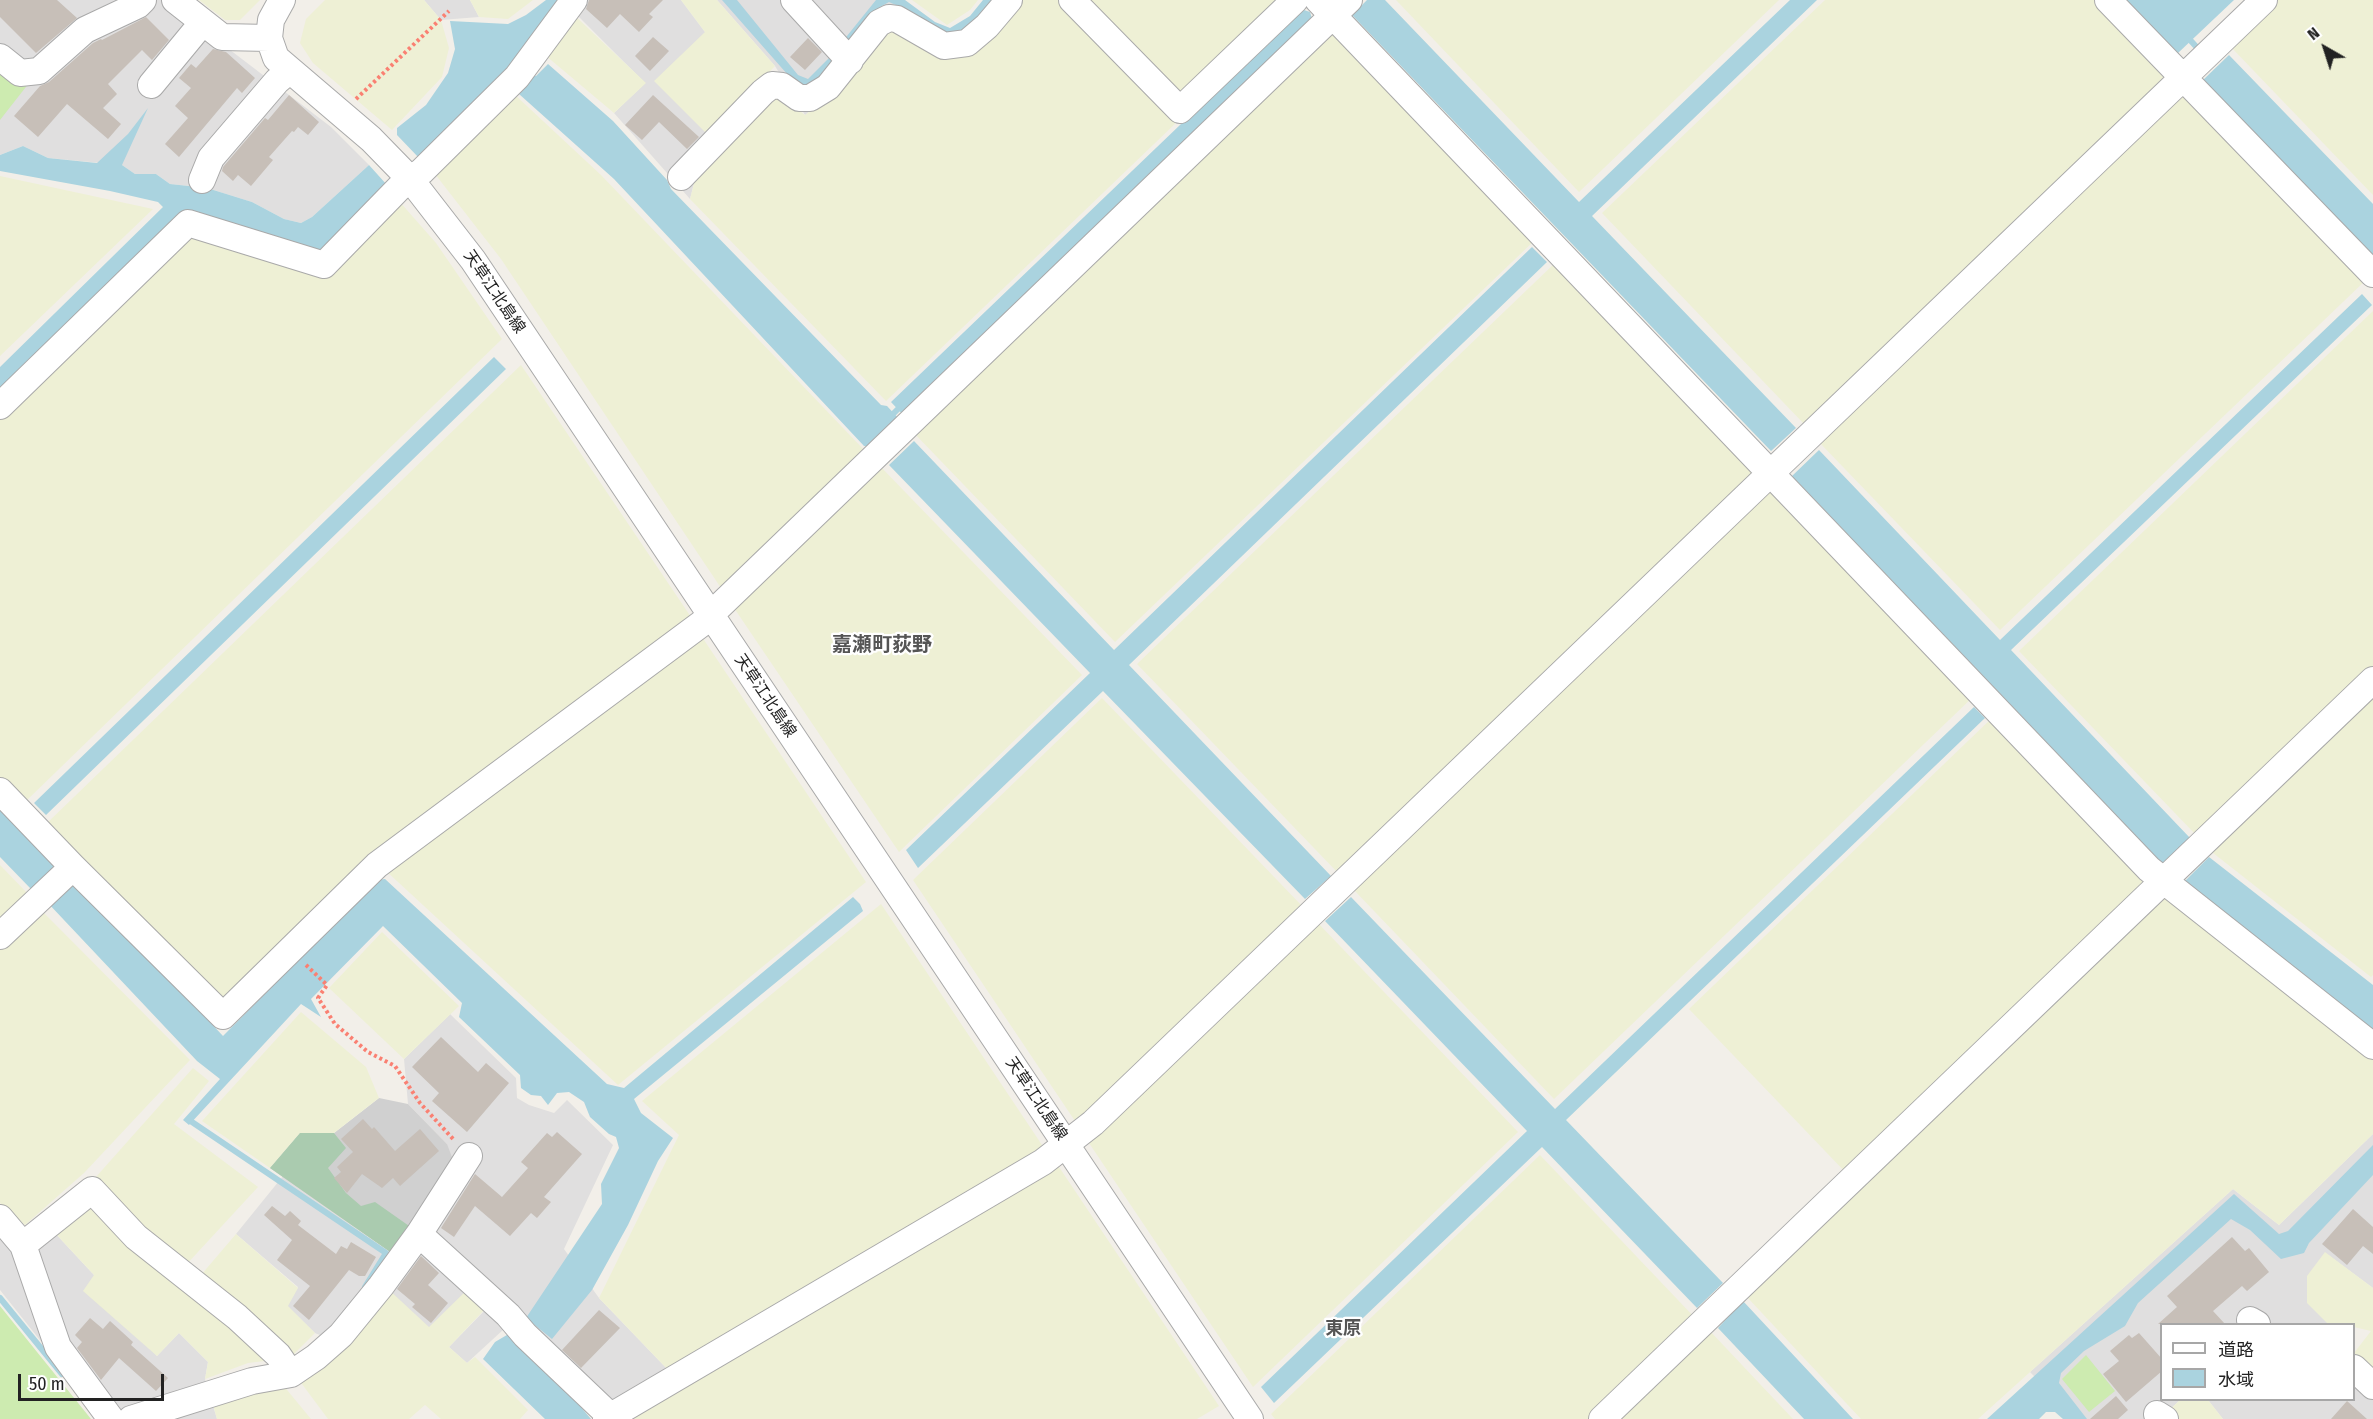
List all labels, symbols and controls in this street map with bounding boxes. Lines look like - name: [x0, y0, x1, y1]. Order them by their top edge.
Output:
- north arrow: [2295, 18, 2355, 78]
- text: N: [2304, 23, 2323, 44]
- street label: 天草江北島線: [459, 247, 529, 337]
- district label: 嘉瀬町荻野: [832, 633, 932, 657]
- street label: 天草江北島線: [730, 651, 800, 741]
- street label: 天草江北島線: [1001, 1054, 1071, 1144]
- district label: 東原: [1325, 1318, 1361, 1340]
- legend: [2160, 1323, 2355, 1401]
- text: 道路: [2218, 1339, 2254, 1361]
- scale bar: [21, 1362, 166, 1400]
- text: 水域: [2218, 1369, 2254, 1391]
- text: 50 m: [29, 1373, 65, 1395]

